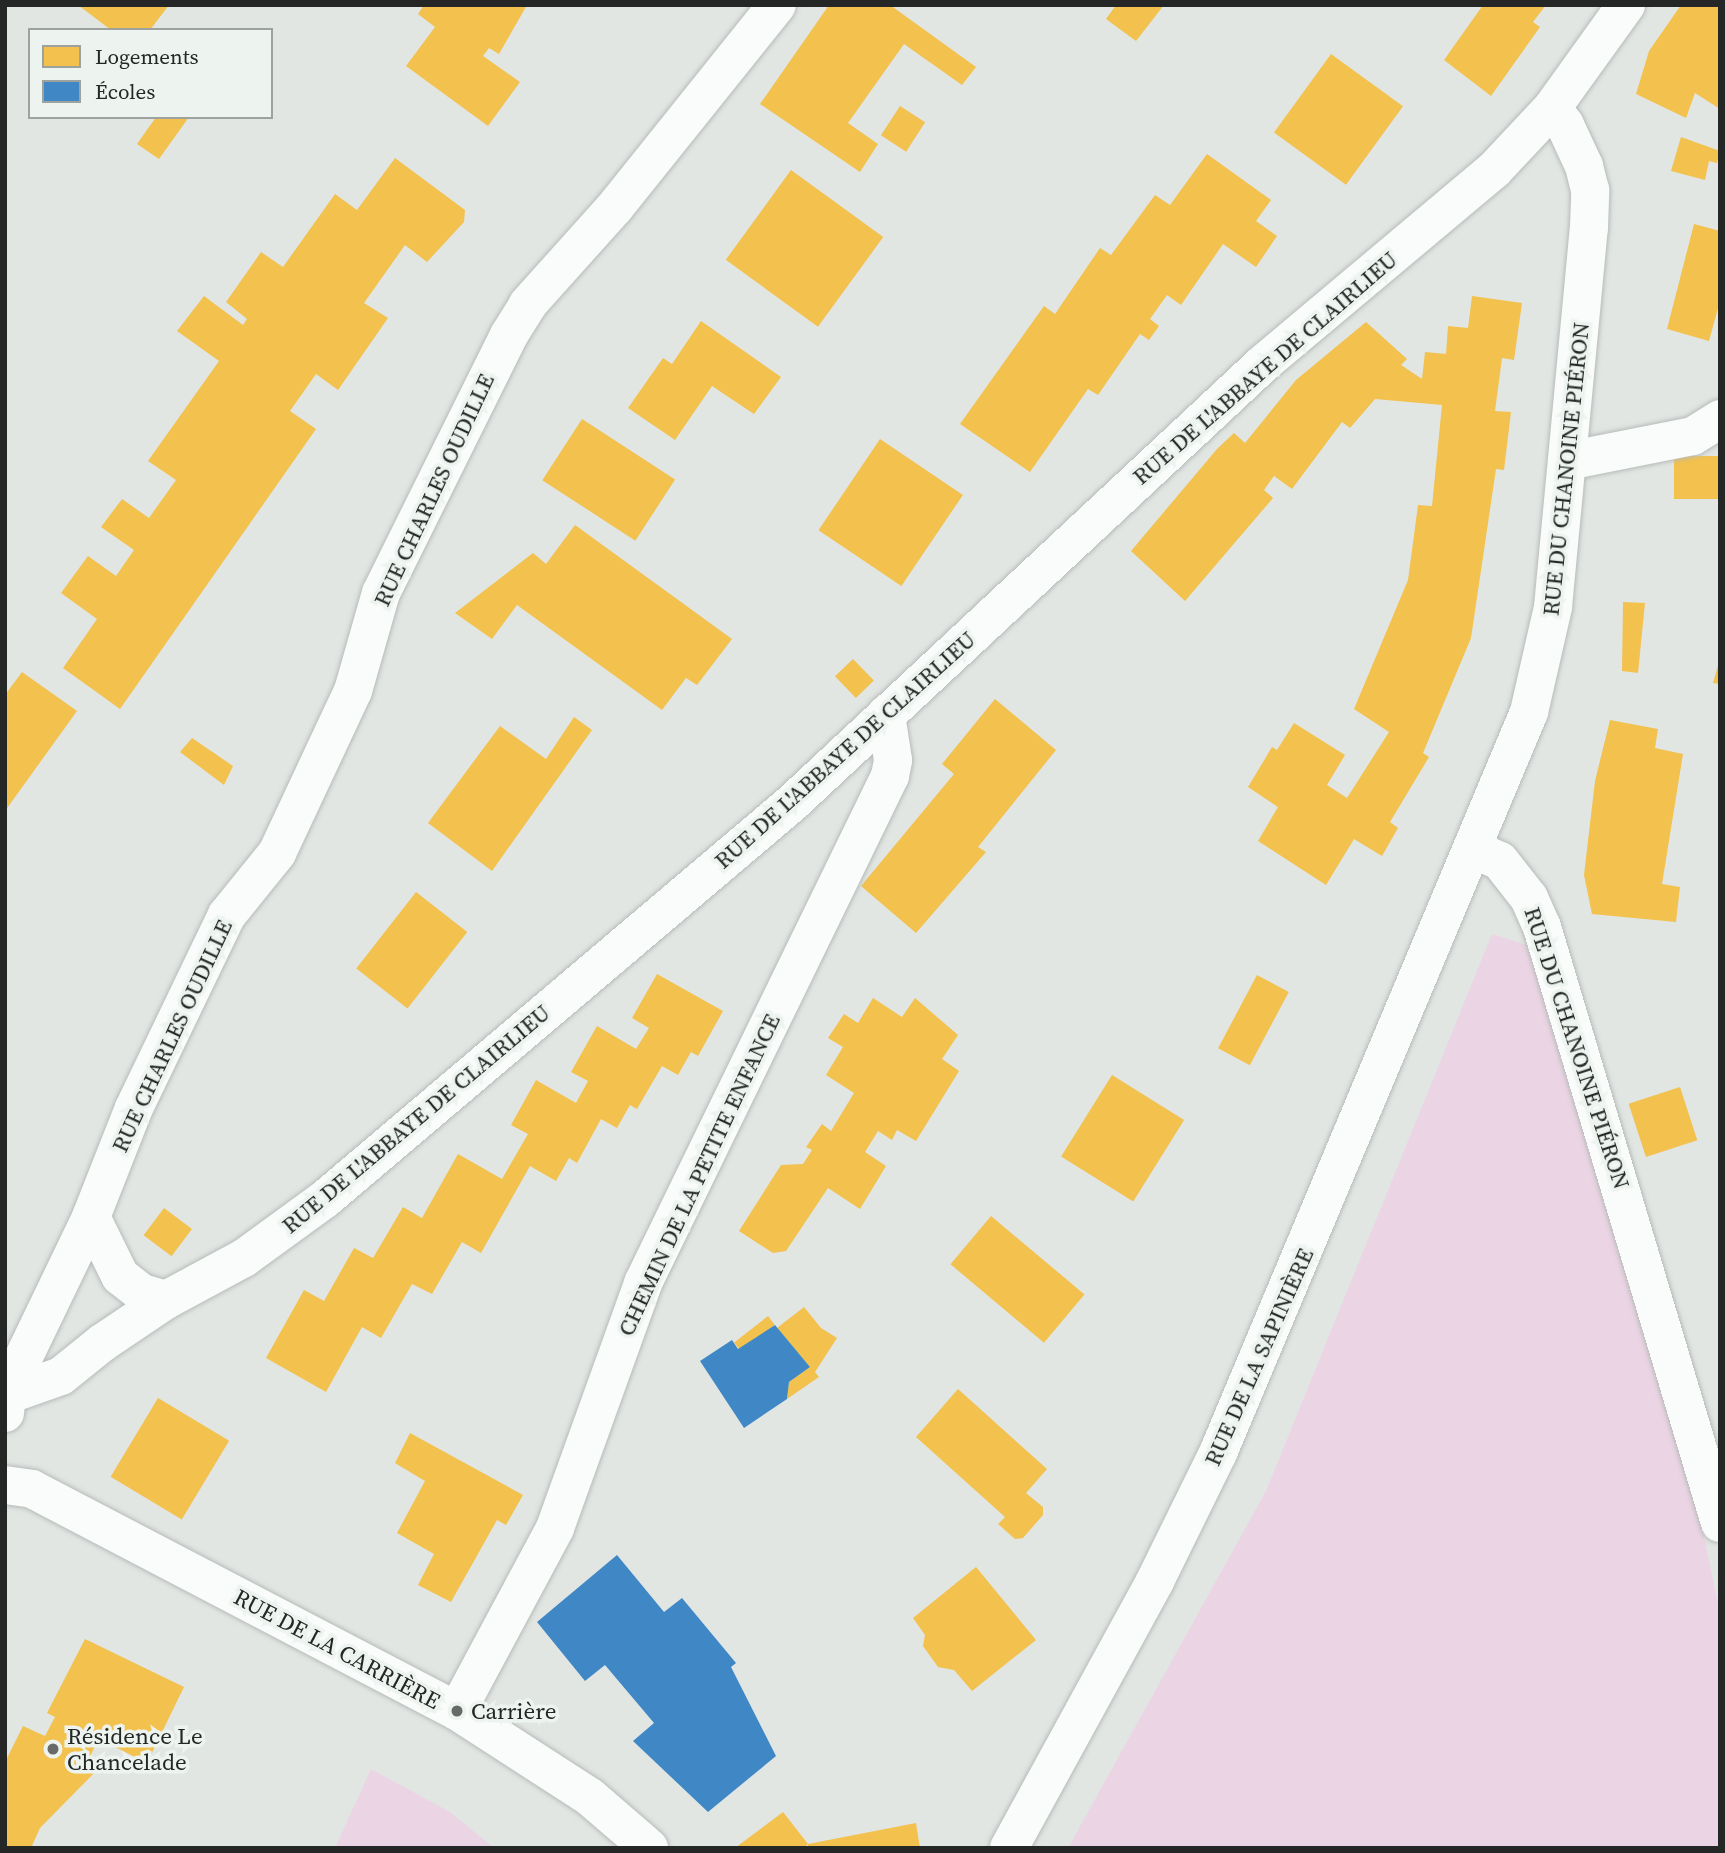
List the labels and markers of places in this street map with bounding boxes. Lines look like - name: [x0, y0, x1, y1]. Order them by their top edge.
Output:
- place label: Carrière: [471, 1697, 556, 1725]
- marker: Carrière: [449, 1703, 465, 1719]
- place label: Résidence Le Chancelade: [67, 1722, 203, 1776]
- marker: Résidence Le Chancelade: [45, 1741, 61, 1757]

